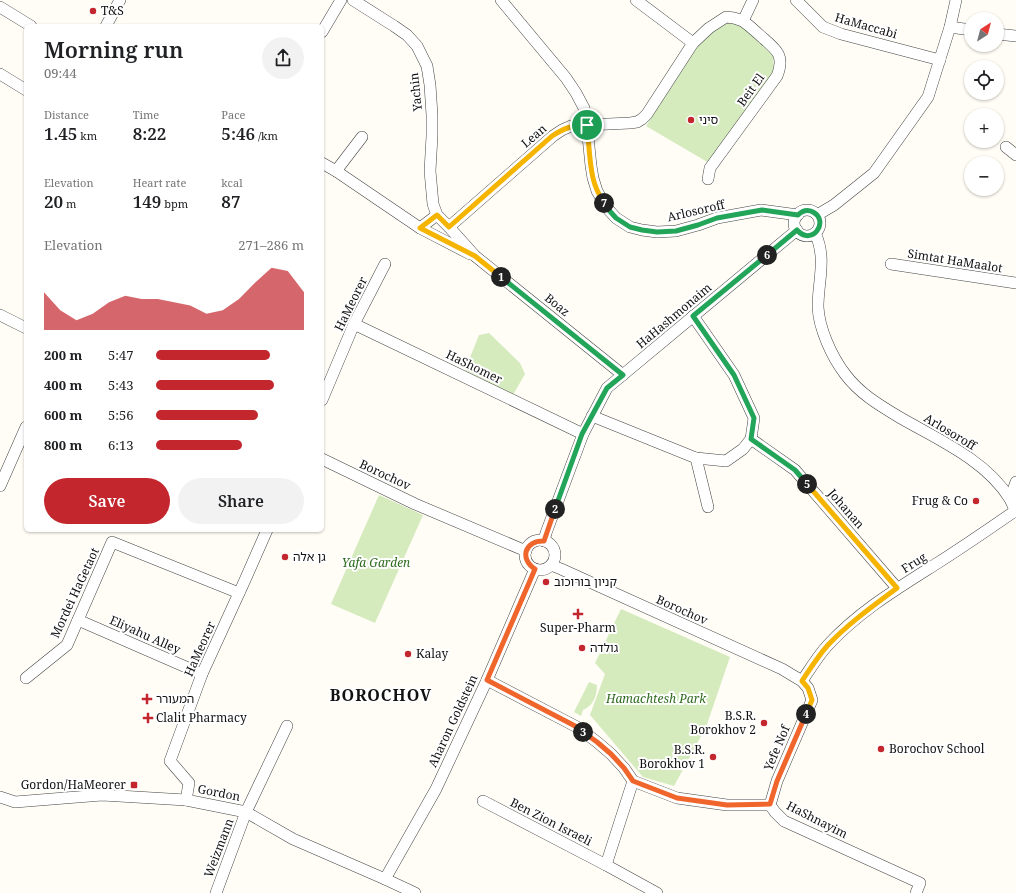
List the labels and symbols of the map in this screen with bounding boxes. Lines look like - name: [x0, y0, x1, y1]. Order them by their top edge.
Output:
- place label: T&S: [101, 2, 124, 19]
- marker: T&S: [88, 6, 98, 16]
- street label: HaMaccabi: [833, 9, 899, 43]
- north arrow: [964, 12, 1004, 52]
- street label: Beit El: [733, 70, 768, 110]
- street label: Yachin: [405, 72, 426, 113]
- pin: [570, 108, 604, 142]
- place label: סיני: [699, 111, 718, 128]
- marker: סיני: [686, 115, 696, 125]
- street label: Lean: [517, 120, 550, 151]
- pin: 7: [594, 193, 614, 213]
- street label: Arlosoroff: [666, 195, 728, 225]
- pin: 6: [757, 245, 777, 265]
- street label: Simtat HaMaalot: [906, 245, 1004, 276]
- pin: 1: [491, 267, 511, 287]
- street label: HaMeorer: [330, 273, 371, 334]
- street label: HaHashmonaim: [632, 279, 715, 352]
- street label: Boaz: [541, 289, 573, 320]
- street label: HaShomer: [443, 346, 506, 388]
- street label: Arlosoroff: [921, 409, 981, 455]
- street label: Borochov: [357, 455, 414, 494]
- pin: 5: [797, 474, 817, 494]
- street label: Johanan: [824, 484, 869, 532]
- place label: Frug & Co: [912, 492, 968, 509]
- marker: Frug & Co: [971, 496, 981, 506]
- pin: 2: [545, 499, 565, 519]
- street label: Mordei HaGetaot: [46, 545, 103, 641]
- place label: גן אלה: [293, 548, 326, 565]
- street label: Frug: [898, 548, 930, 577]
- marker: גן אלה: [280, 552, 290, 562]
- park label: Yafa Garden: [342, 554, 410, 571]
- place label: קניון בורוכוב: [554, 573, 617, 590]
- marker: קניון בורוכוב: [541, 577, 551, 587]
- street label: Borochov: [654, 591, 711, 628]
- marker: Super-Pharm: [573, 609, 583, 619]
- street label: Eliyahu Alley: [107, 611, 184, 658]
- street label: HaMeorer: [180, 618, 219, 679]
- place label: Super-Pharm: [540, 619, 616, 636]
- place label: גולדה: [590, 639, 619, 656]
- marker: גולדה: [577, 643, 587, 653]
- place label: Kalay: [416, 645, 448, 662]
- marker: Kalay: [403, 649, 413, 659]
- street label: Aharon Goldstein: [424, 671, 482, 770]
- district label: BOROCHOV: [330, 684, 432, 706]
- place label: המעורר: [156, 690, 194, 707]
- park label: Hamachtesh Park: [605, 690, 707, 707]
- marker: המעורר: [141, 693, 153, 705]
- pin: 4: [796, 704, 816, 724]
- place label: B.S.R. Borokhov 2: [690, 707, 756, 738]
- place label: Clalit Pharmacy: [156, 709, 247, 726]
- marker: Clalit Pharmacy: [143, 713, 153, 723]
- marker: B.S.R. Borokhov 2: [759, 718, 769, 728]
- street label: Yefe Nof: [759, 721, 794, 774]
- pin: 3: [573, 722, 593, 742]
- place label: Borochov School: [889, 740, 985, 757]
- place label: B.S.R. Borokhov 1: [639, 741, 705, 772]
- marker: Borochov School: [876, 744, 886, 754]
- marker: B.S.R. Borokhov 1: [708, 752, 718, 762]
- place label: Gordon/HaMeorer: [21, 776, 126, 793]
- marker: Gordon/HaMeorer: [129, 780, 139, 790]
- street label: Gordon: [196, 780, 242, 805]
- street label: Ben Zion Israeli: [507, 794, 595, 850]
- street label: HaShnayim: [784, 797, 851, 842]
- street label: Weizmann: [200, 816, 238, 880]

